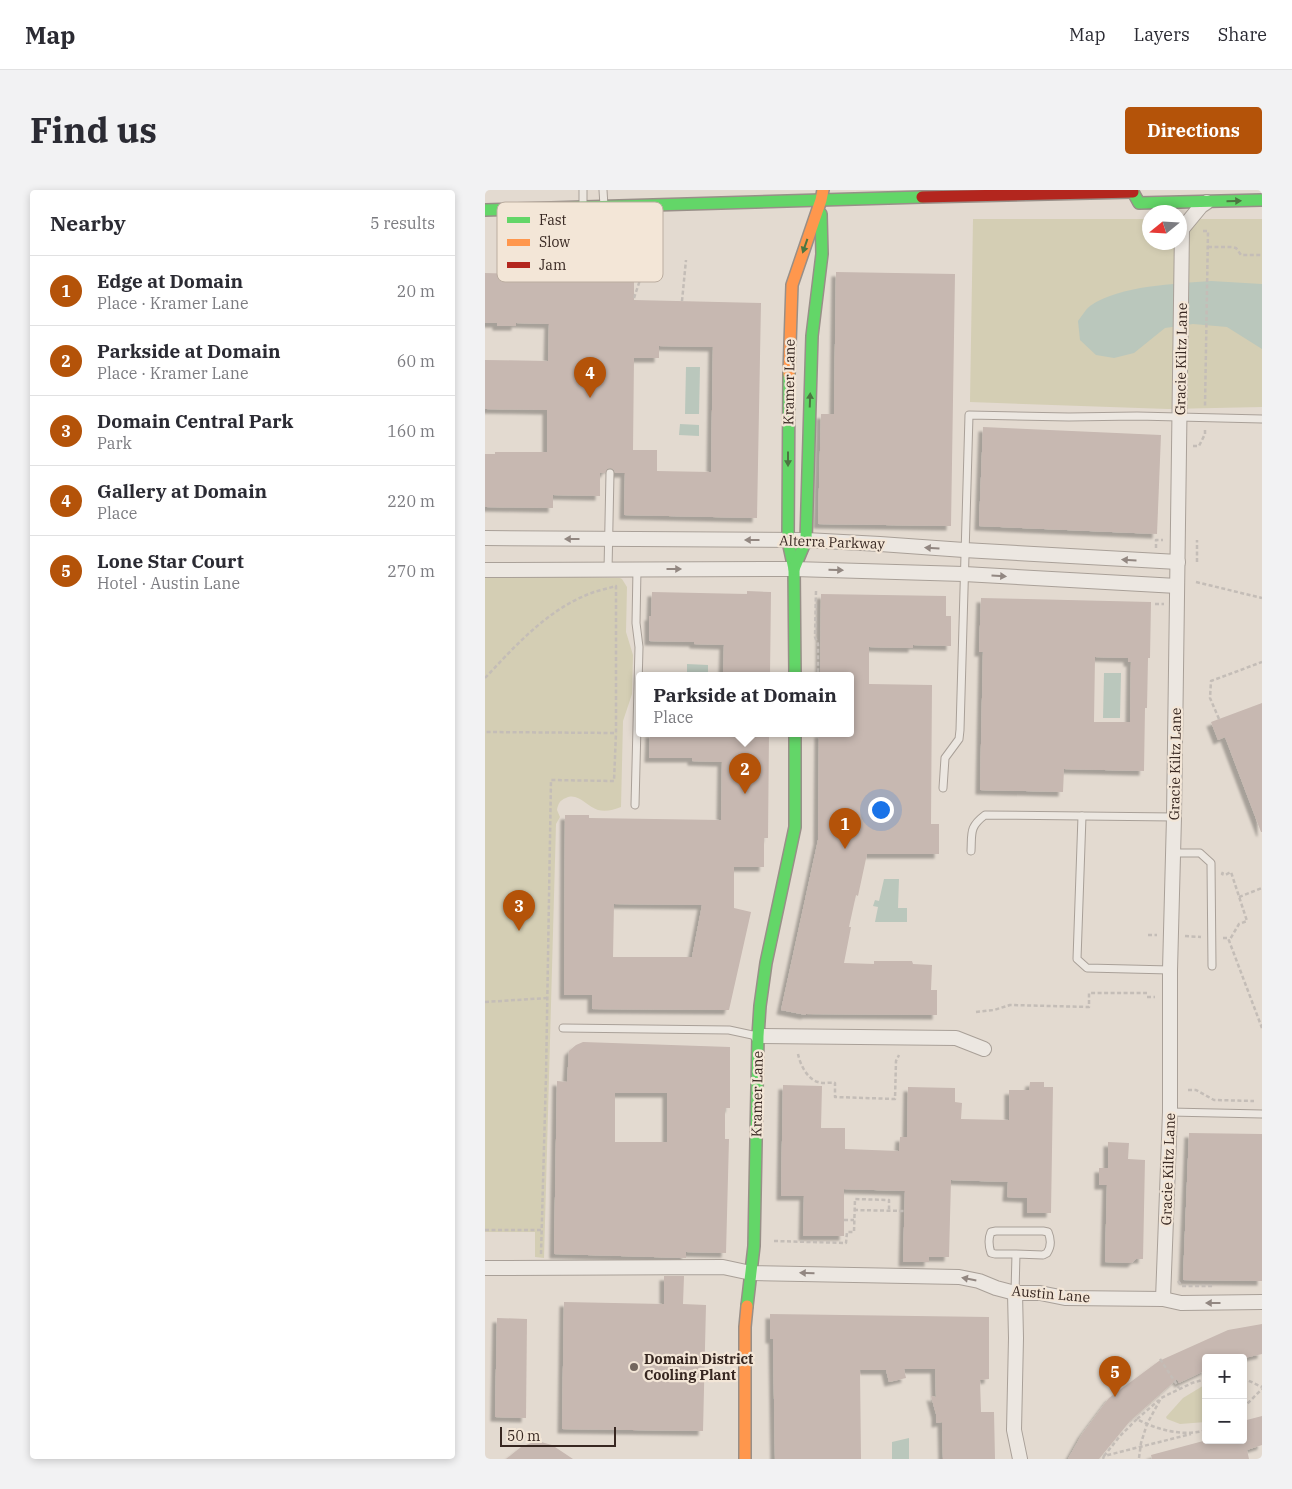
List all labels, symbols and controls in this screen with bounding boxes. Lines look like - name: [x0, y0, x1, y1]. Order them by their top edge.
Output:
- text: Map: [25, 19, 75, 51]
- text: Map: [1069, 23, 1106, 46]
- text: Layers: [1134, 23, 1190, 46]
- text: Share: [1218, 23, 1267, 46]
- text: Find us: [30, 107, 157, 153]
- button: Directions: [1125, 107, 1262, 154]
- one-way arrow: [1227, 197, 1243, 205]
- legend: [497, 202, 663, 282]
- north arrow: [1142, 205, 1187, 250]
- text: Nearby: [50, 209, 126, 237]
- text: Fast: [539, 211, 567, 229]
- text: 5 results: [370, 213, 435, 233]
- text: Slow: [539, 233, 570, 251]
- one-way arrow: [801, 239, 809, 254]
- text: Jam: [539, 256, 566, 274]
- text: Edge at Domain: [97, 269, 243, 293]
- text: 1: [61, 281, 71, 301]
- text: 20 m: [397, 281, 435, 301]
- text: Place · Kramer Lane: [97, 293, 248, 313]
- street label: Gracie Kiltz Lane: [1171, 303, 1191, 415]
- text: Parkside at Domain: [97, 339, 281, 363]
- street label: Kramer Lane: [779, 339, 799, 425]
- text: 2: [61, 351, 71, 371]
- text: 60 m: [397, 351, 435, 371]
- pin: 4: [574, 357, 606, 398]
- text: Place · Kramer Lane: [97, 363, 248, 383]
- one-way arrow: [806, 392, 814, 408]
- text: Domain Central Park: [97, 409, 293, 433]
- text: 3: [61, 421, 71, 441]
- text: 160 m: [387, 421, 435, 441]
- text: Park: [97, 433, 132, 453]
- one-way arrow: [784, 451, 792, 467]
- text: Gallery at Domain: [97, 479, 267, 503]
- text: 4: [61, 491, 71, 511]
- text: 220 m: [387, 491, 435, 511]
- text: Place: [97, 503, 137, 523]
- street label: Alterra Parkway: [779, 531, 886, 553]
- one-way arrow: [564, 535, 580, 543]
- one-way arrow: [744, 536, 760, 544]
- one-way arrow: [924, 543, 940, 551]
- text: Lone Star Court: [97, 549, 244, 573]
- one-way arrow: [1121, 555, 1137, 563]
- text: 5: [61, 561, 71, 581]
- text: 270 m: [387, 561, 435, 581]
- one-way arrow: [666, 565, 682, 573]
- one-way arrow: [828, 567, 844, 575]
- one-way arrow: [991, 572, 1007, 580]
- text: Hotel · Austin Lane: [97, 573, 240, 593]
- popup: [636, 672, 854, 737]
- text: Parkside at Domain: [653, 683, 837, 707]
- text: Place: [653, 707, 693, 727]
- street label: Gracie Kiltz Lane: [1165, 708, 1185, 820]
- pin: 2: [729, 753, 761, 794]
- your location: [868, 797, 894, 823]
- pin: 1: [829, 808, 861, 849]
- pin: 3: [503, 890, 535, 931]
- street label: Kramer Lane: [747, 1051, 767, 1137]
- street label: Gracie Kiltz Lane: [1157, 1112, 1179, 1226]
- one-way arrow: [798, 1269, 814, 1277]
- one-way arrow: [961, 1275, 976, 1283]
- street label: Austin Lane: [1011, 1282, 1091, 1306]
- one-way arrow: [1205, 1299, 1221, 1307]
- place label: Domain District Cooling Plant: [644, 1350, 753, 1384]
- map controls: [1202, 1354, 1247, 1444]
- button: +: [1202, 1354, 1247, 1399]
- pin: 5: [1099, 1356, 1131, 1397]
- marker: Domain District Cooling Plant: [628, 1361, 640, 1373]
- button: −: [1202, 1399, 1247, 1444]
- scale bar: [500, 1424, 616, 1447]
- text: 50 m: [507, 1427, 540, 1445]

